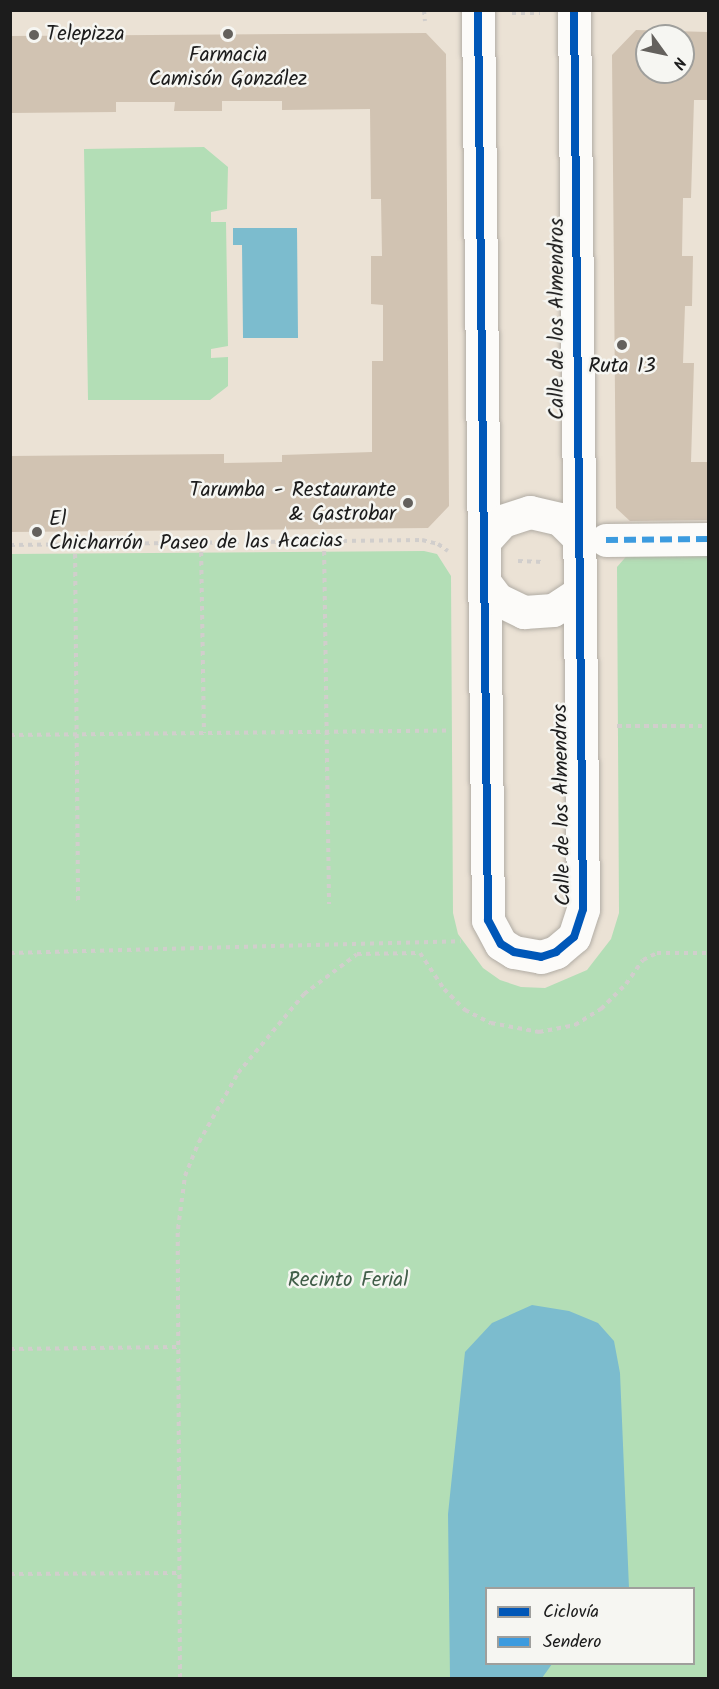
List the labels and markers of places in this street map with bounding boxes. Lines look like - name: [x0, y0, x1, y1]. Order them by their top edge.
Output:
- place label: Telepizza: [46, 22, 125, 48]
- marker: Farmacia Camisón González: [221, 27, 235, 41]
- marker: Telepizza: [27, 28, 41, 42]
- place label: Farmacia Camisón González: [149, 43, 307, 93]
- marker: Ruta 13: [615, 338, 629, 352]
- place label: Ruta 13: [588, 354, 656, 380]
- place label: Tarumba - Restaurante & Gastrobar: [189, 478, 396, 528]
- marker: Tarumba - Restaurante & Gastrobar: [401, 496, 415, 510]
- place label: El Chicharrón: [49, 507, 143, 557]
- marker: El Chicharrón: [30, 525, 44, 539]

